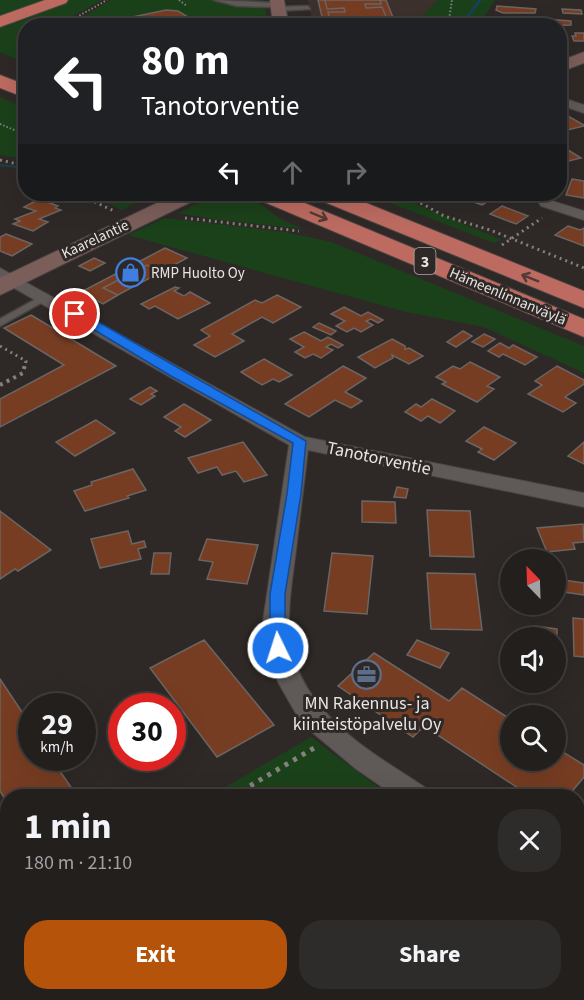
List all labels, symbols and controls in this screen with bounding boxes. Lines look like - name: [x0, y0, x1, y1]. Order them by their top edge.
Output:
- text: 80 m: [141, 31, 230, 91]
- icon: left: [42, 42, 120, 120]
- text: Tanotorventie: [141, 87, 299, 126]
- icon: left: [213, 156, 246, 189]
- icon: ahead: [276, 156, 309, 189]
- icon: right: [339, 156, 372, 189]
- one-way arrow: [310, 211, 328, 222]
- street label: Kaarelantie: [58, 215, 132, 264]
- road number: 3: [414, 248, 436, 274]
- shop icon: RMP Huolto Oy: [114, 257, 146, 289]
- street label: Hämeenlinnanväylä: [446, 262, 570, 331]
- place label: RMP Huolto Oy: [151, 263, 245, 284]
- one-way arrow: [521, 272, 540, 283]
- pin: [49, 288, 100, 339]
- icon: arrive: [58, 297, 91, 330]
- street label: Tanotorventie: [325, 435, 433, 482]
- north arrow: [500, 549, 566, 615]
- map controls: [500, 549, 566, 771]
- position arrow: [246, 616, 310, 680]
- button: sound: [500, 627, 566, 693]
- office icon: MN Rakennus- ja kiinteistöpalvelu Oy: [351, 658, 383, 690]
- place label: MN Rakennus- ja kiinteistöpalvelu Oy: [293, 691, 442, 737]
- speed limit sign: 30: [108, 693, 186, 771]
- text: 29: [41, 703, 73, 746]
- button: search: [500, 705, 566, 771]
- text: km/h: [40, 737, 74, 758]
- text: 1 min: [24, 801, 112, 852]
- button: close: [498, 809, 561, 872]
- text: 180 m · 21:10: [24, 849, 132, 877]
- button: Exit: [24, 920, 287, 989]
- button: Share: [299, 920, 561, 989]

